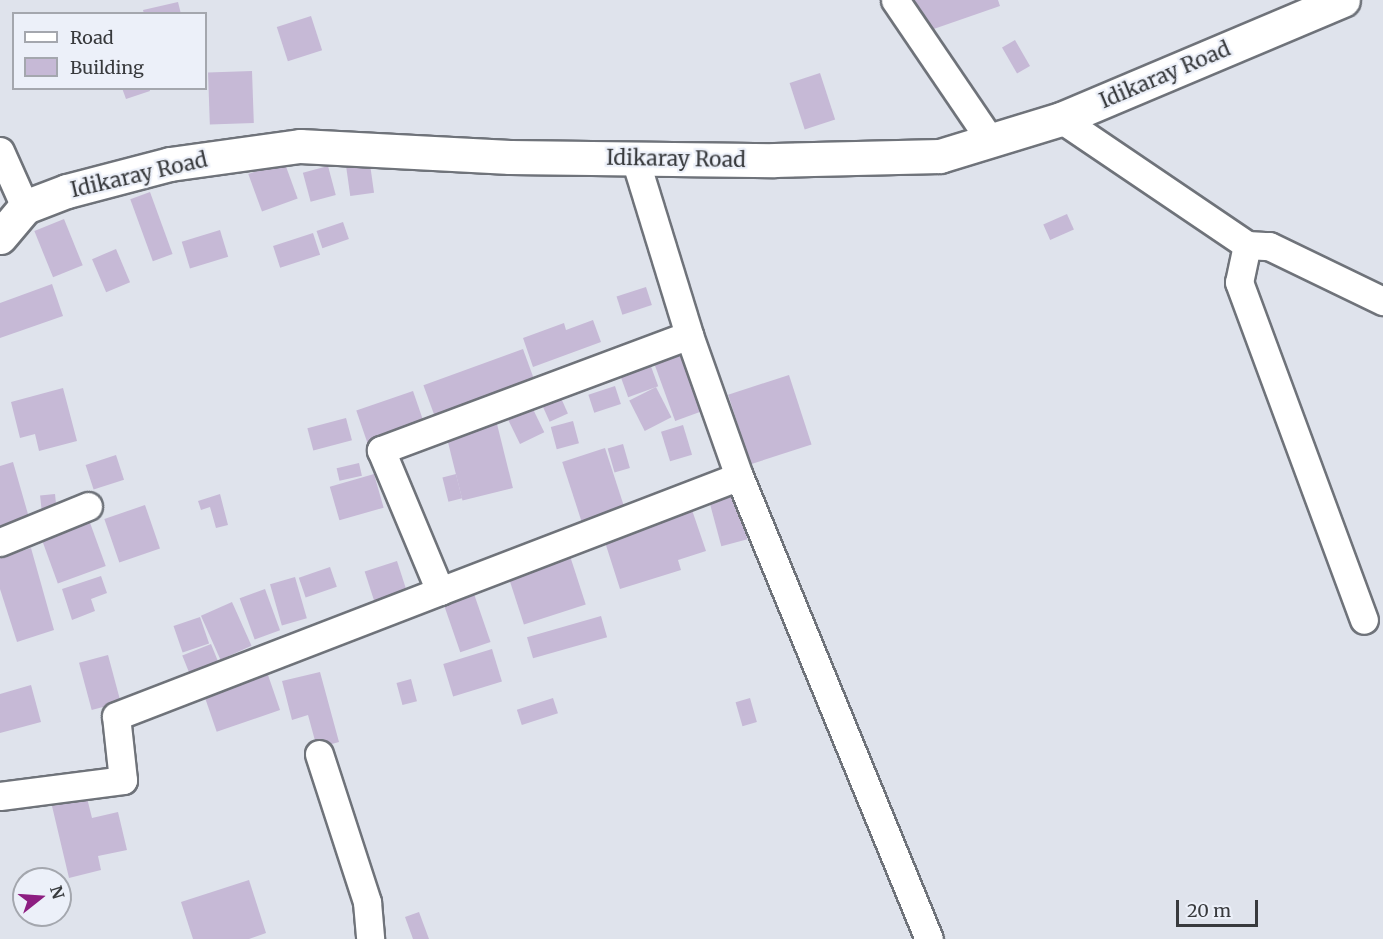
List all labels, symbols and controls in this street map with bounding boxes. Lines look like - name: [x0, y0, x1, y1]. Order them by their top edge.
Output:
- legend: [12, 12, 207, 90]
- text: Road: [70, 26, 114, 49]
- street label: Idikaray Road: [1096, 36, 1234, 114]
- text: Building: [70, 56, 144, 79]
- street label: Idikaray Road: [606, 145, 746, 173]
- street label: Idikaray Road: [68, 147, 210, 203]
- north arrow: [12, 867, 72, 927]
- text: N: [46, 883, 69, 901]
- scale bar: [1179, 888, 1262, 926]
- text: 20 m: [1187, 899, 1231, 922]

